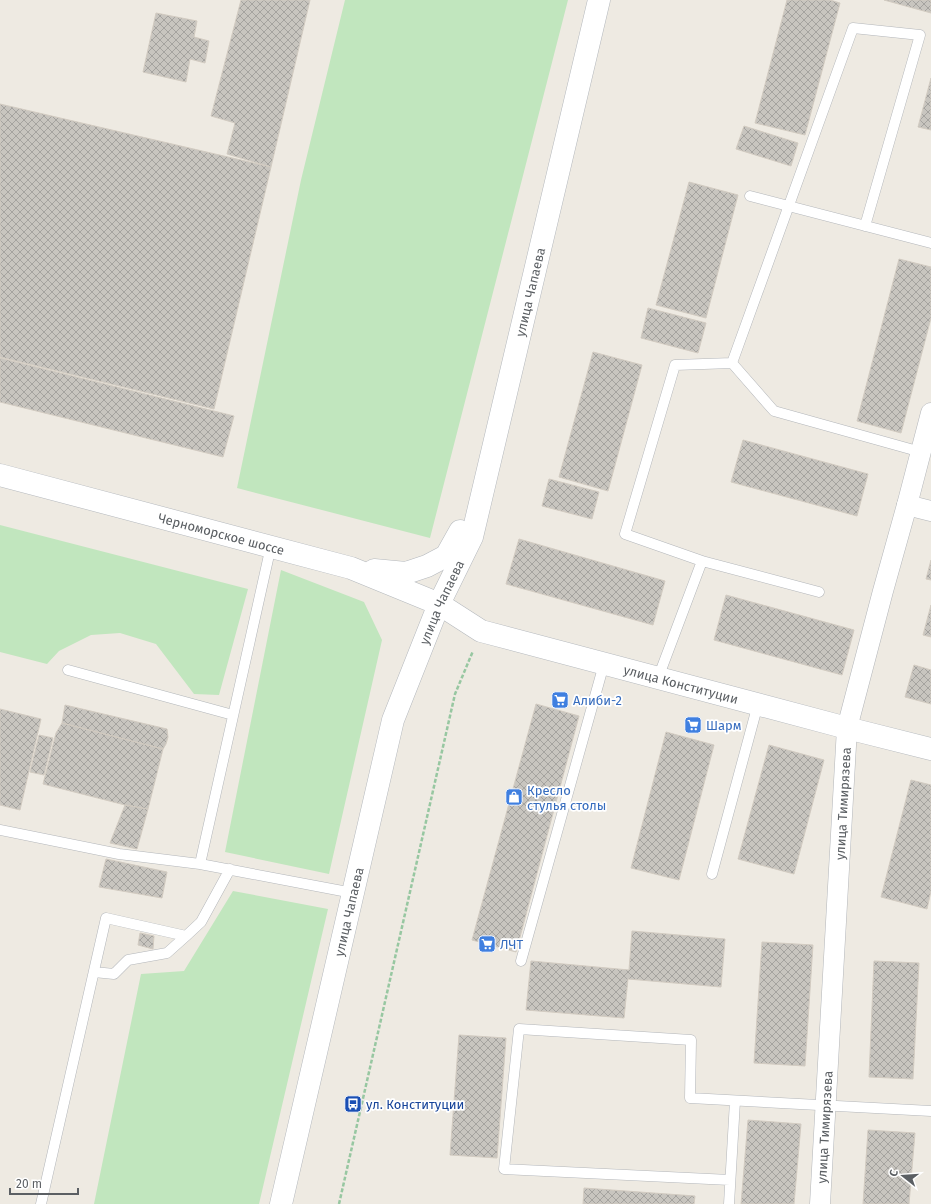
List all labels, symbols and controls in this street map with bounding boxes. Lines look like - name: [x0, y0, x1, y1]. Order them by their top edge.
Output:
- street label: улица Чапаева: [513, 246, 548, 338]
- street label: Черноморское шоссе: [156, 510, 286, 558]
- street label: улица Чапаева: [417, 558, 467, 647]
- street label: улица Конституции: [622, 662, 740, 707]
- supermarket icon: Алиби-2: [550, 690, 570, 710]
- place label: Алиби-2: [573, 693, 622, 708]
- supermarket icon: Шарм: [683, 715, 703, 735]
- place label: Шарм: [706, 718, 742, 733]
- street label: улица Тимирязева: [833, 747, 854, 861]
- place label: Кресло стулья столы: [527, 783, 606, 813]
- shop icon: Кресло стулья столы: [504, 787, 524, 807]
- street label: улица Чапаева: [332, 866, 367, 958]
- supermarket icon: ЛЧТ: [477, 934, 497, 954]
- place label: ЛЧТ: [500, 937, 524, 952]
- street label: улица Тимирязева: [814, 1070, 836, 1184]
- bus stop icon: ул. Конституции: [343, 1094, 363, 1114]
- place label: ул. Конституции: [366, 1097, 464, 1112]
- north arrow: [883, 1156, 923, 1196]
- text: С: [887, 1168, 901, 1178]
- scale bar: [10, 1170, 78, 1196]
- text: 20 m: [16, 1177, 42, 1191]

